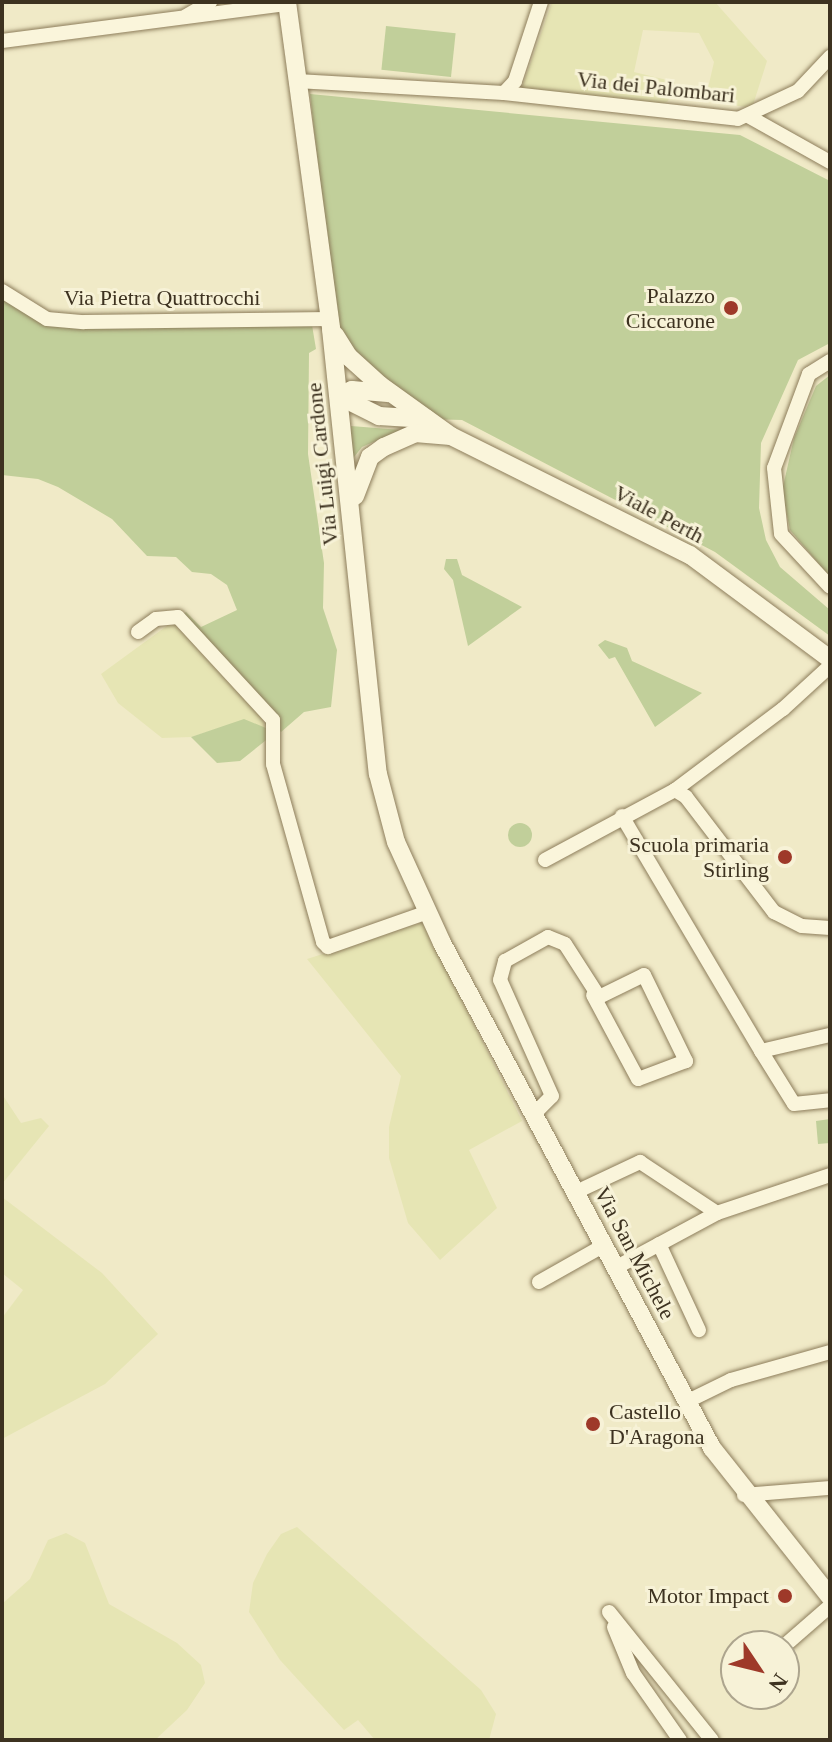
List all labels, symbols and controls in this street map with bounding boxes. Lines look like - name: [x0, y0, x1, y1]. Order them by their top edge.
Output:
- street label: Via dei Palombari: [576, 66, 736, 108]
- place label: Palazzo Ciccarone: [626, 282, 715, 334]
- street label: Via Pietra Quattrocchi: [64, 285, 260, 311]
- marker: Palazzo Ciccarone: [722, 299, 740, 317]
- street label: Via Luigi Cardone: [300, 381, 344, 547]
- street label: Viale Perth: [609, 479, 709, 549]
- place label: Scuola primaria Stirling: [629, 831, 769, 882]
- marker: Scuola primaria Stirling: [776, 848, 794, 866]
- street label: Via San Michele: [589, 1182, 681, 1324]
- place label: Castello D'Aragona: [609, 1398, 705, 1450]
- marker: Castello D'Aragona: [584, 1415, 602, 1433]
- place label: Motor Impact: [647, 1583, 769, 1609]
- marker: Motor Impact: [776, 1587, 794, 1605]
- north arrow: [720, 1630, 800, 1710]
- text: N: [764, 1669, 793, 1697]

